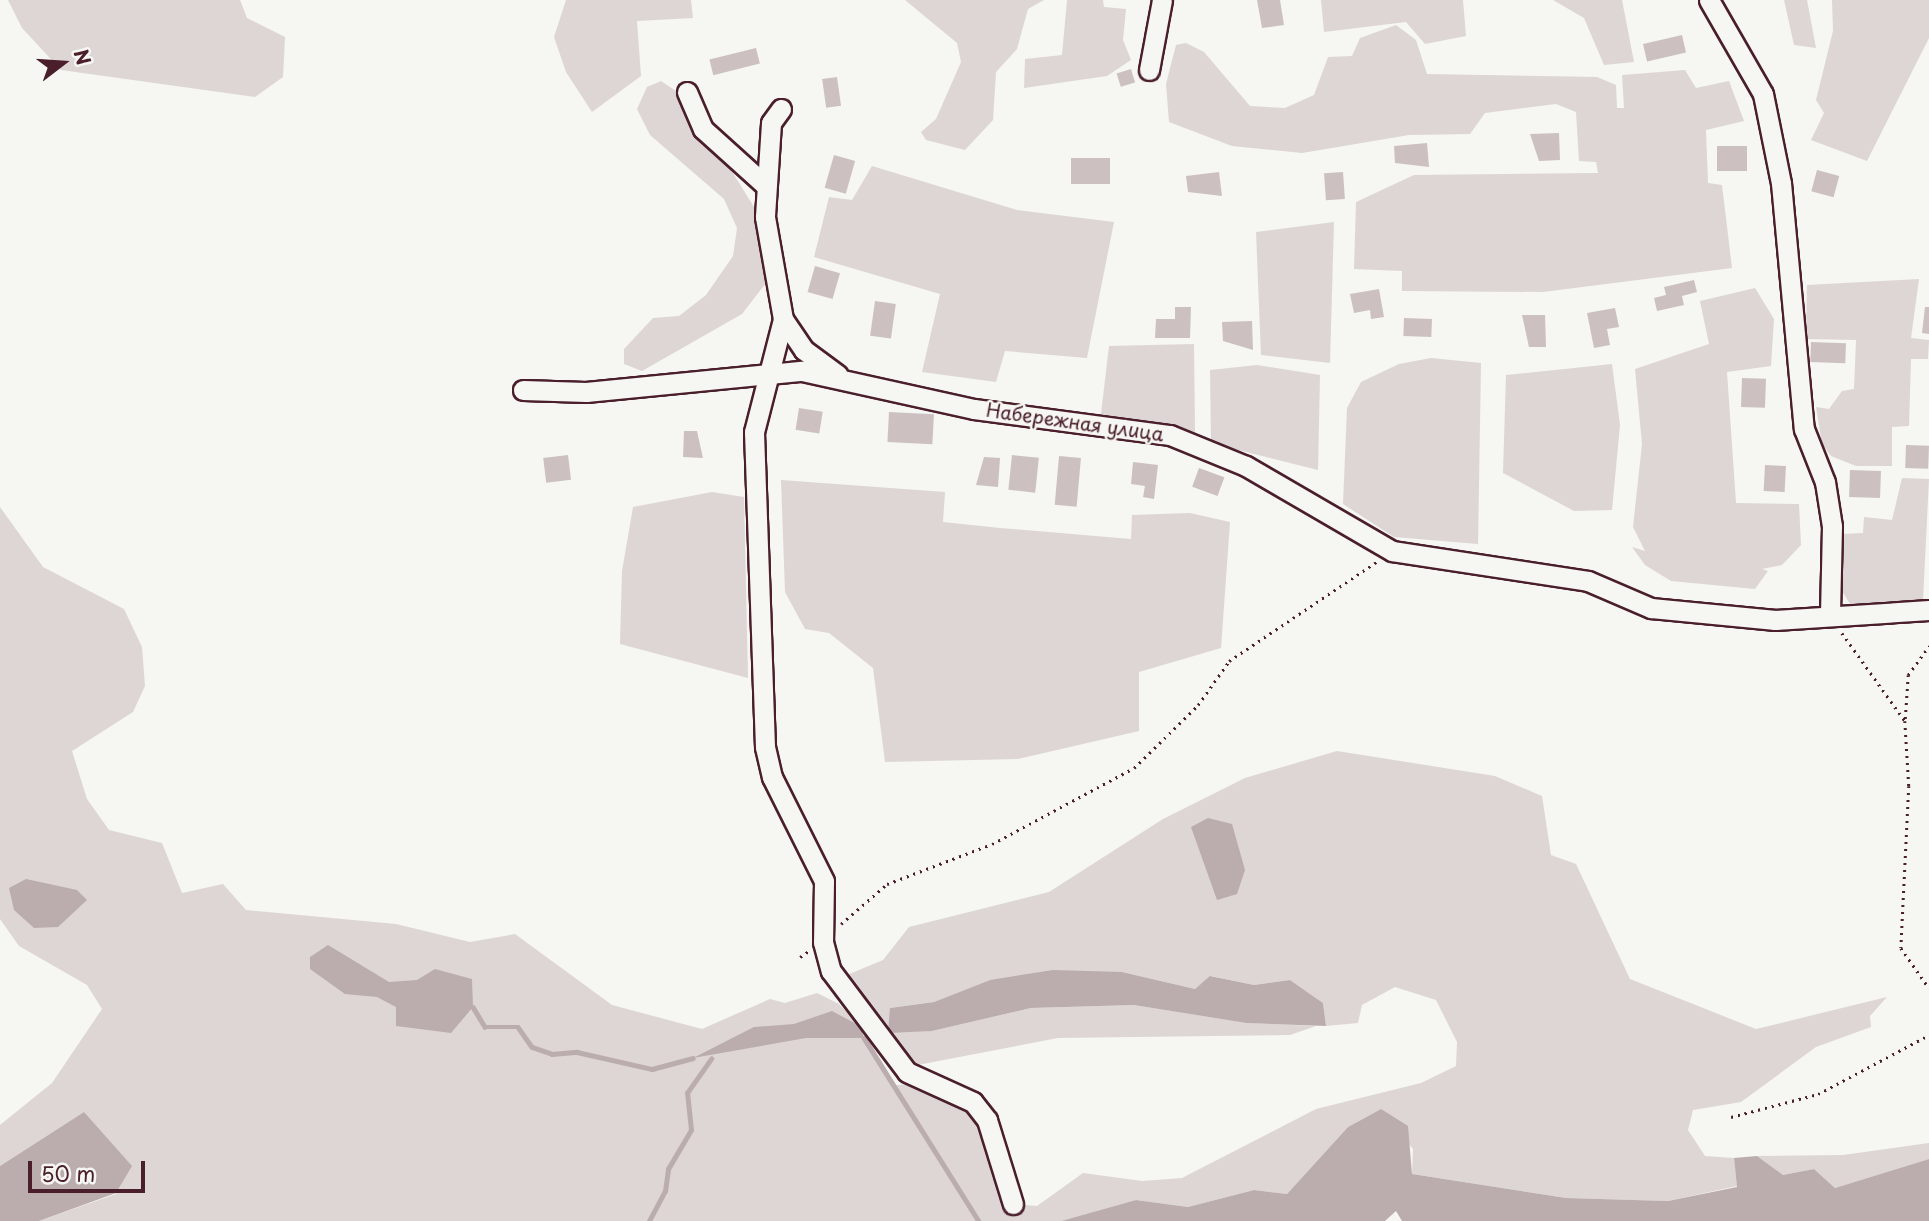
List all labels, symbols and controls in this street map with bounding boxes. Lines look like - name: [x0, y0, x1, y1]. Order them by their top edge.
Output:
- north arrow: [28, 28, 98, 98]
- text: N: [67, 46, 99, 68]
- street label: Набережная улица: [984, 398, 1166, 446]
- scale bar: [32, 1148, 149, 1192]
- text: 50 m: [41, 1157, 95, 1189]

